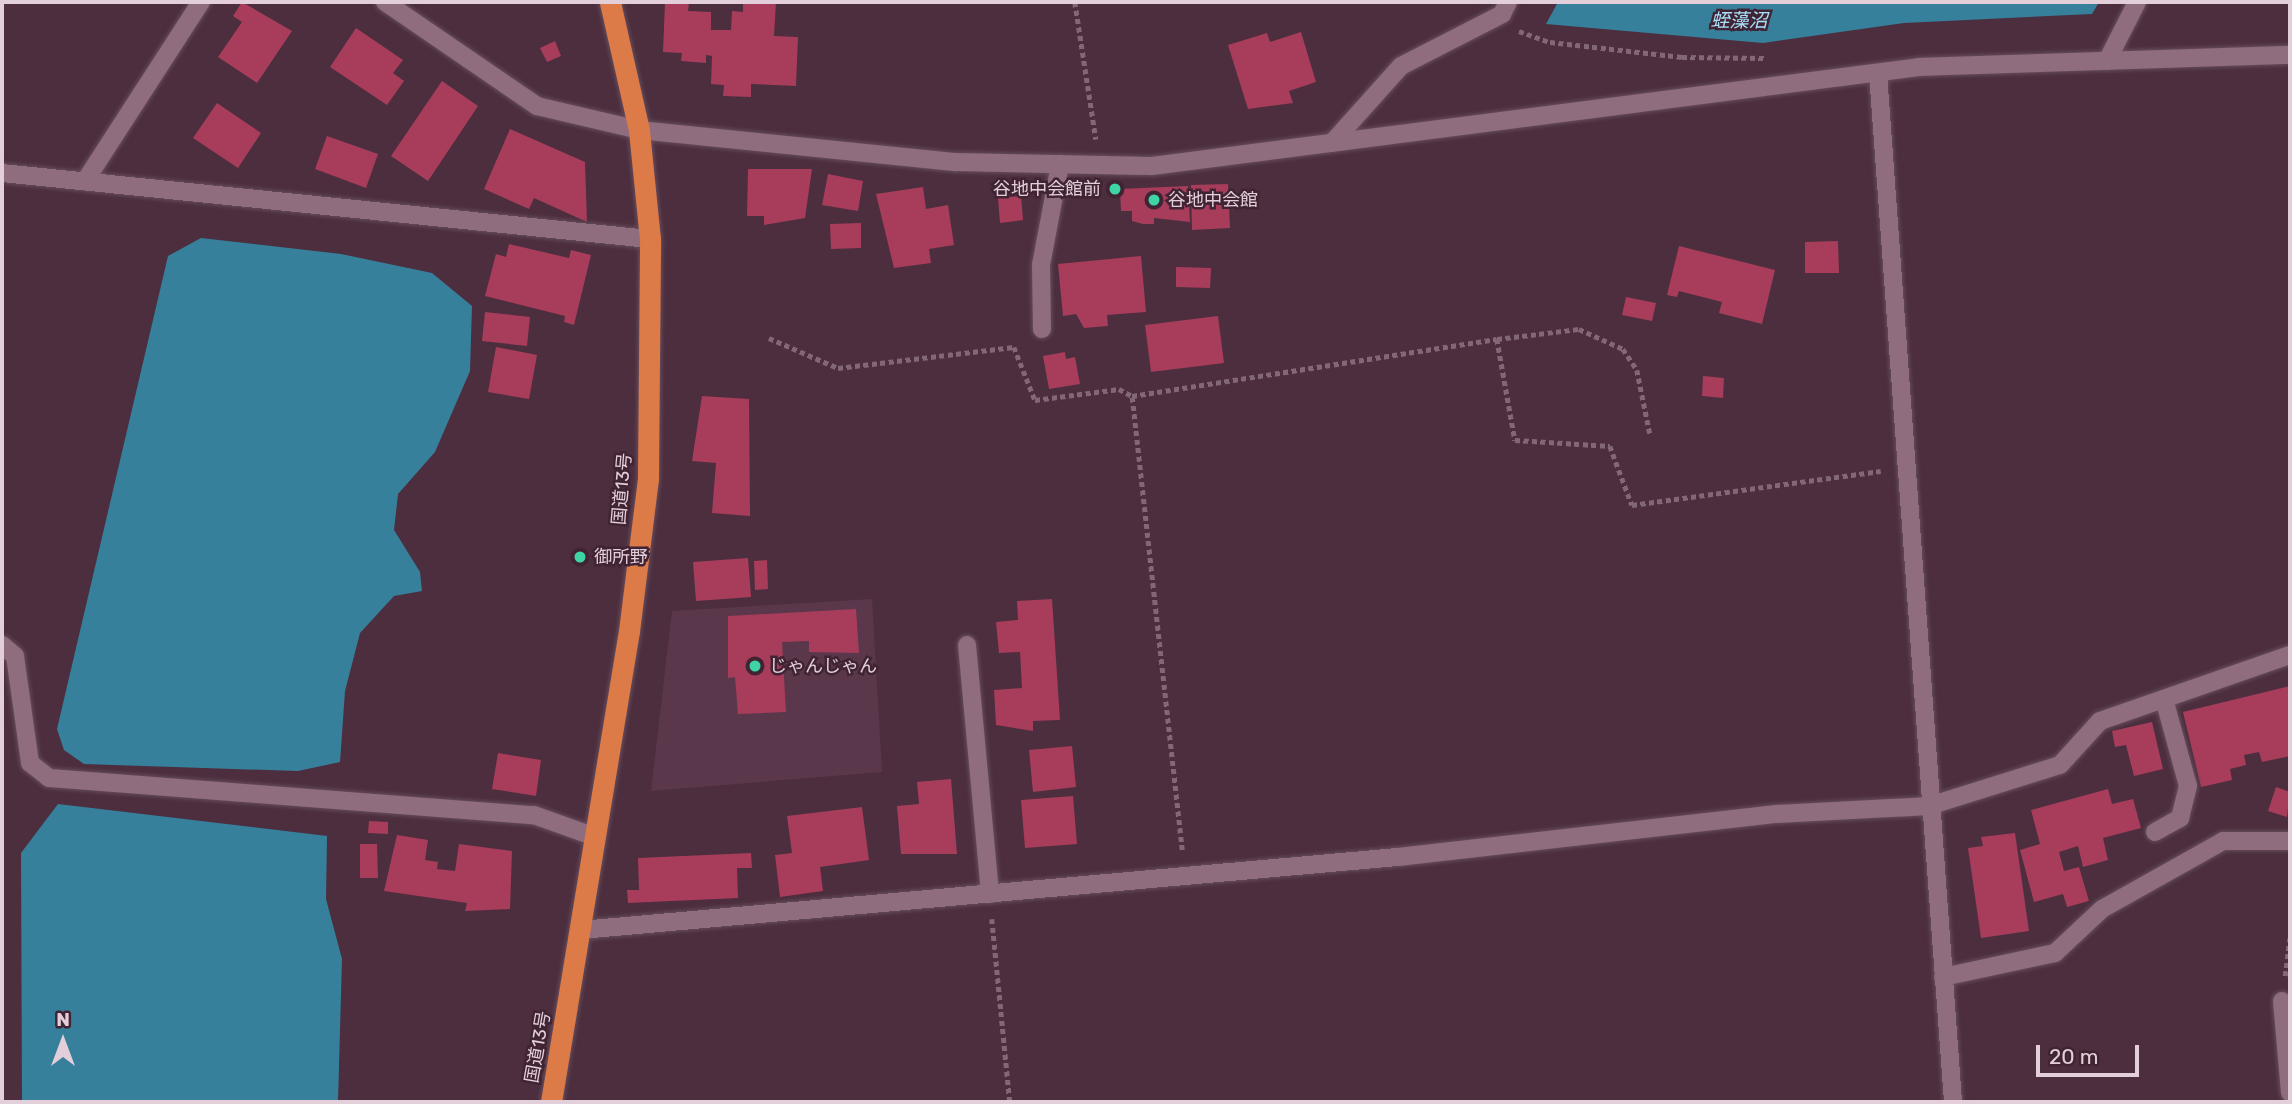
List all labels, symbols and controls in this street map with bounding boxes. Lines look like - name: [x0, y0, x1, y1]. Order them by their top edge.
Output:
- water label: 蛭藻沼: [1711, 10, 1767, 32]
- place label: 谷地中会館前: [993, 178, 1101, 200]
- marker: 谷地中会館前: [1107, 181, 1123, 197]
- place label: 谷地中会館: [1168, 189, 1258, 211]
- marker: 谷地中会館: [1146, 192, 1162, 208]
- street label: 国道13号: [608, 452, 636, 526]
- place label: 御所野: [594, 546, 648, 568]
- marker: 御所野: [572, 549, 588, 565]
- place label: じゃんじゃん: [769, 655, 877, 677]
- marker: じゃんじゃん: [747, 658, 763, 674]
- north arrow: [28, 1006, 98, 1076]
- text: N: [56, 1008, 70, 1031]
- street label: 国道13号: [521, 1009, 555, 1085]
- scale bar: [2040, 1030, 2143, 1074]
- text: 20 m: [2049, 1044, 2098, 1069]

